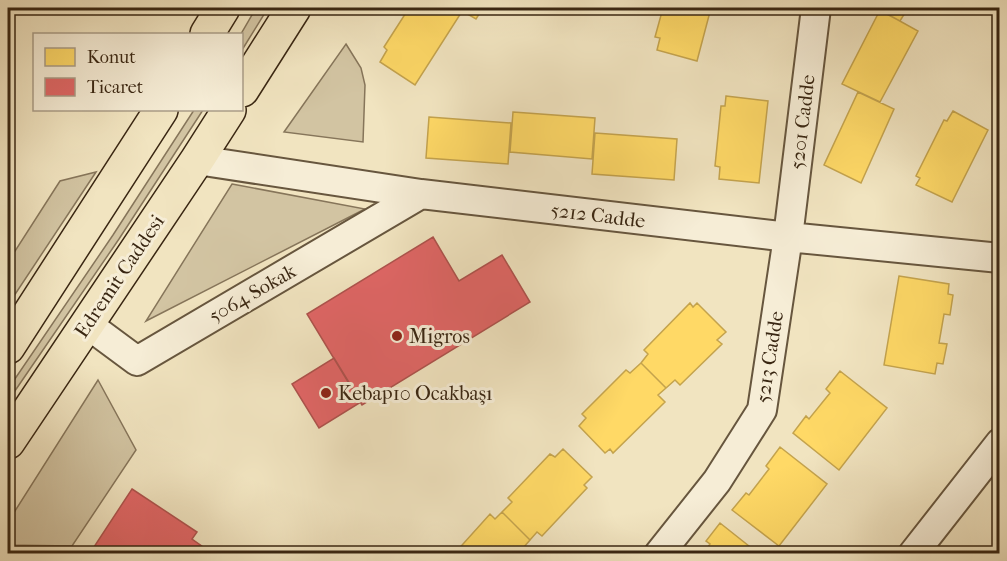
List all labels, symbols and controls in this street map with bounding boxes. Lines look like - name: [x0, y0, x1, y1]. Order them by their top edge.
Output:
- legend: [33, 33, 243, 111]
- text: Konut: [87, 47, 136, 68]
- street label: 5201 Cadde: [785, 73, 820, 171]
- text: Ticaret: [87, 77, 144, 98]
- street label: 5212 Cadde: [549, 198, 647, 233]
- street label: Edremit Caddesi: [70, 211, 169, 342]
- street label: 5064 Sokak: [205, 259, 300, 328]
- street label: 5213 Cadde: [751, 309, 788, 405]
- place label: Migros: [409, 325, 470, 348]
- marker: Migros: [390, 329, 404, 343]
- place label: Kebap10 Ocakbaşı: [338, 382, 492, 405]
- marker: Kebap10 Ocakbaşı: [319, 386, 333, 400]

